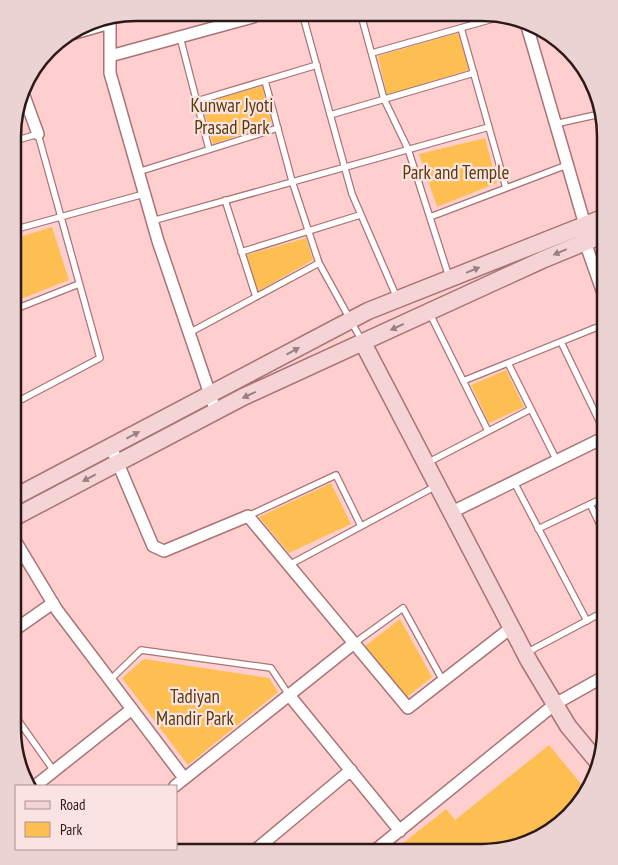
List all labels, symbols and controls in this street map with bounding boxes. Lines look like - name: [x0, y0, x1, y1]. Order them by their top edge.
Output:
- park label: Kunwar Jyoti Prasad Park: [191, 93, 273, 139]
- park label: Park and Temple: [403, 160, 510, 184]
- one-way arrow: [553, 249, 567, 257]
- one-way arrow: [466, 266, 481, 274]
- one-way arrow: [390, 323, 404, 331]
- one-way arrow: [286, 346, 299, 355]
- one-way arrow: [242, 391, 256, 399]
- one-way arrow: [127, 430, 140, 439]
- one-way arrow: [82, 474, 97, 482]
- park label: Tadiyan Mandir Park: [156, 684, 235, 730]
- legend: [15, 785, 178, 850]
- text: Road: [60, 795, 86, 814]
- text: Park: [60, 820, 82, 839]

